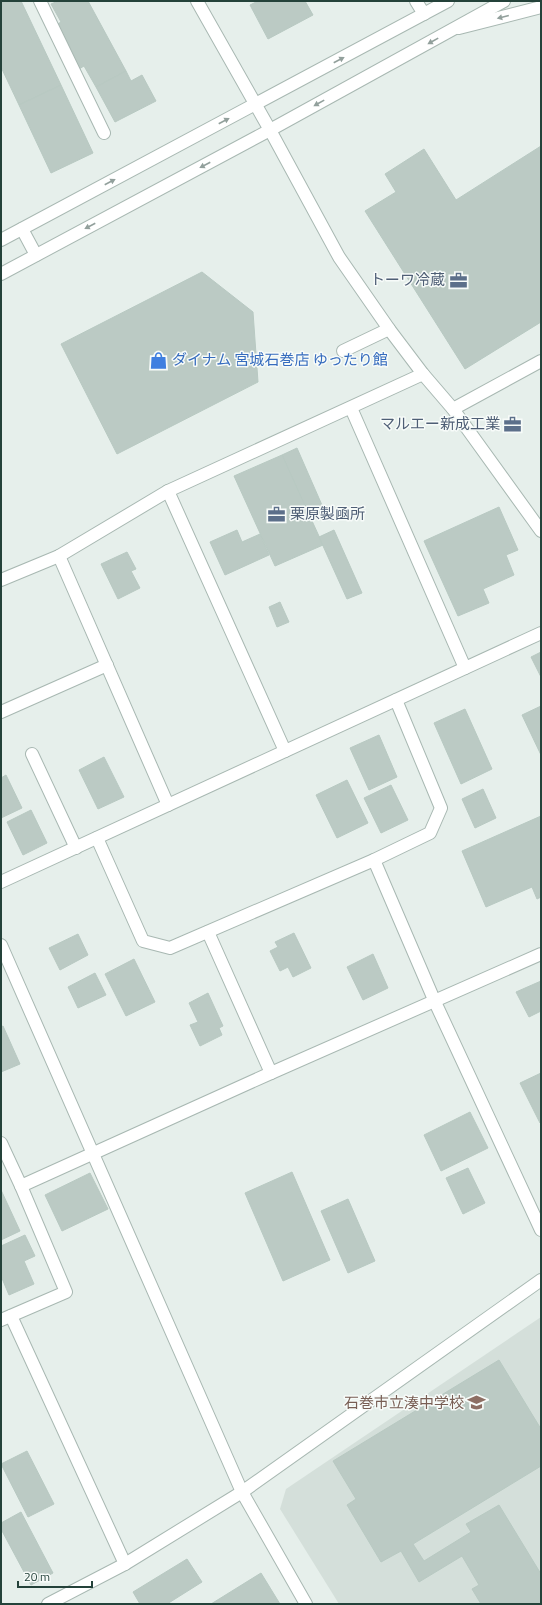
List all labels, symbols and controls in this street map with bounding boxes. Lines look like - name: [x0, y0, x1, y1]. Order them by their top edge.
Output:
- one-way arrow: [497, 14, 509, 20]
- one-way arrow: [427, 37, 439, 44]
- one-way arrow: [333, 56, 345, 63]
- one-way arrow: [313, 100, 325, 107]
- one-way arrow: [218, 118, 230, 124]
- one-way arrow: [199, 162, 211, 168]
- one-way arrow: [104, 179, 115, 185]
- one-way arrow: [84, 223, 96, 230]
- place label: トーワ冷蔵: [370, 268, 445, 291]
- office icon: トーワ冷蔵: [448, 270, 468, 290]
- place label: ダイナム 宮城石巻店 ゆったり館: [172, 348, 388, 371]
- shop icon: ダイナム 宮城石巻店 ゆったり館: [149, 350, 169, 370]
- place label: マルエー新成工業: [380, 412, 500, 435]
- office icon: マルエー新成工業: [503, 414, 523, 434]
- place label: 栗原製凾所: [290, 502, 365, 525]
- office icon: 栗原製凾所: [267, 504, 287, 524]
- place label: 石巻市立湊中学校: [344, 1391, 464, 1414]
- school or university icon: 石巻市立湊中学校: [467, 1393, 487, 1413]
- scale bar: [18, 1563, 92, 1589]
- text: 20 m: [24, 1567, 50, 1586]

